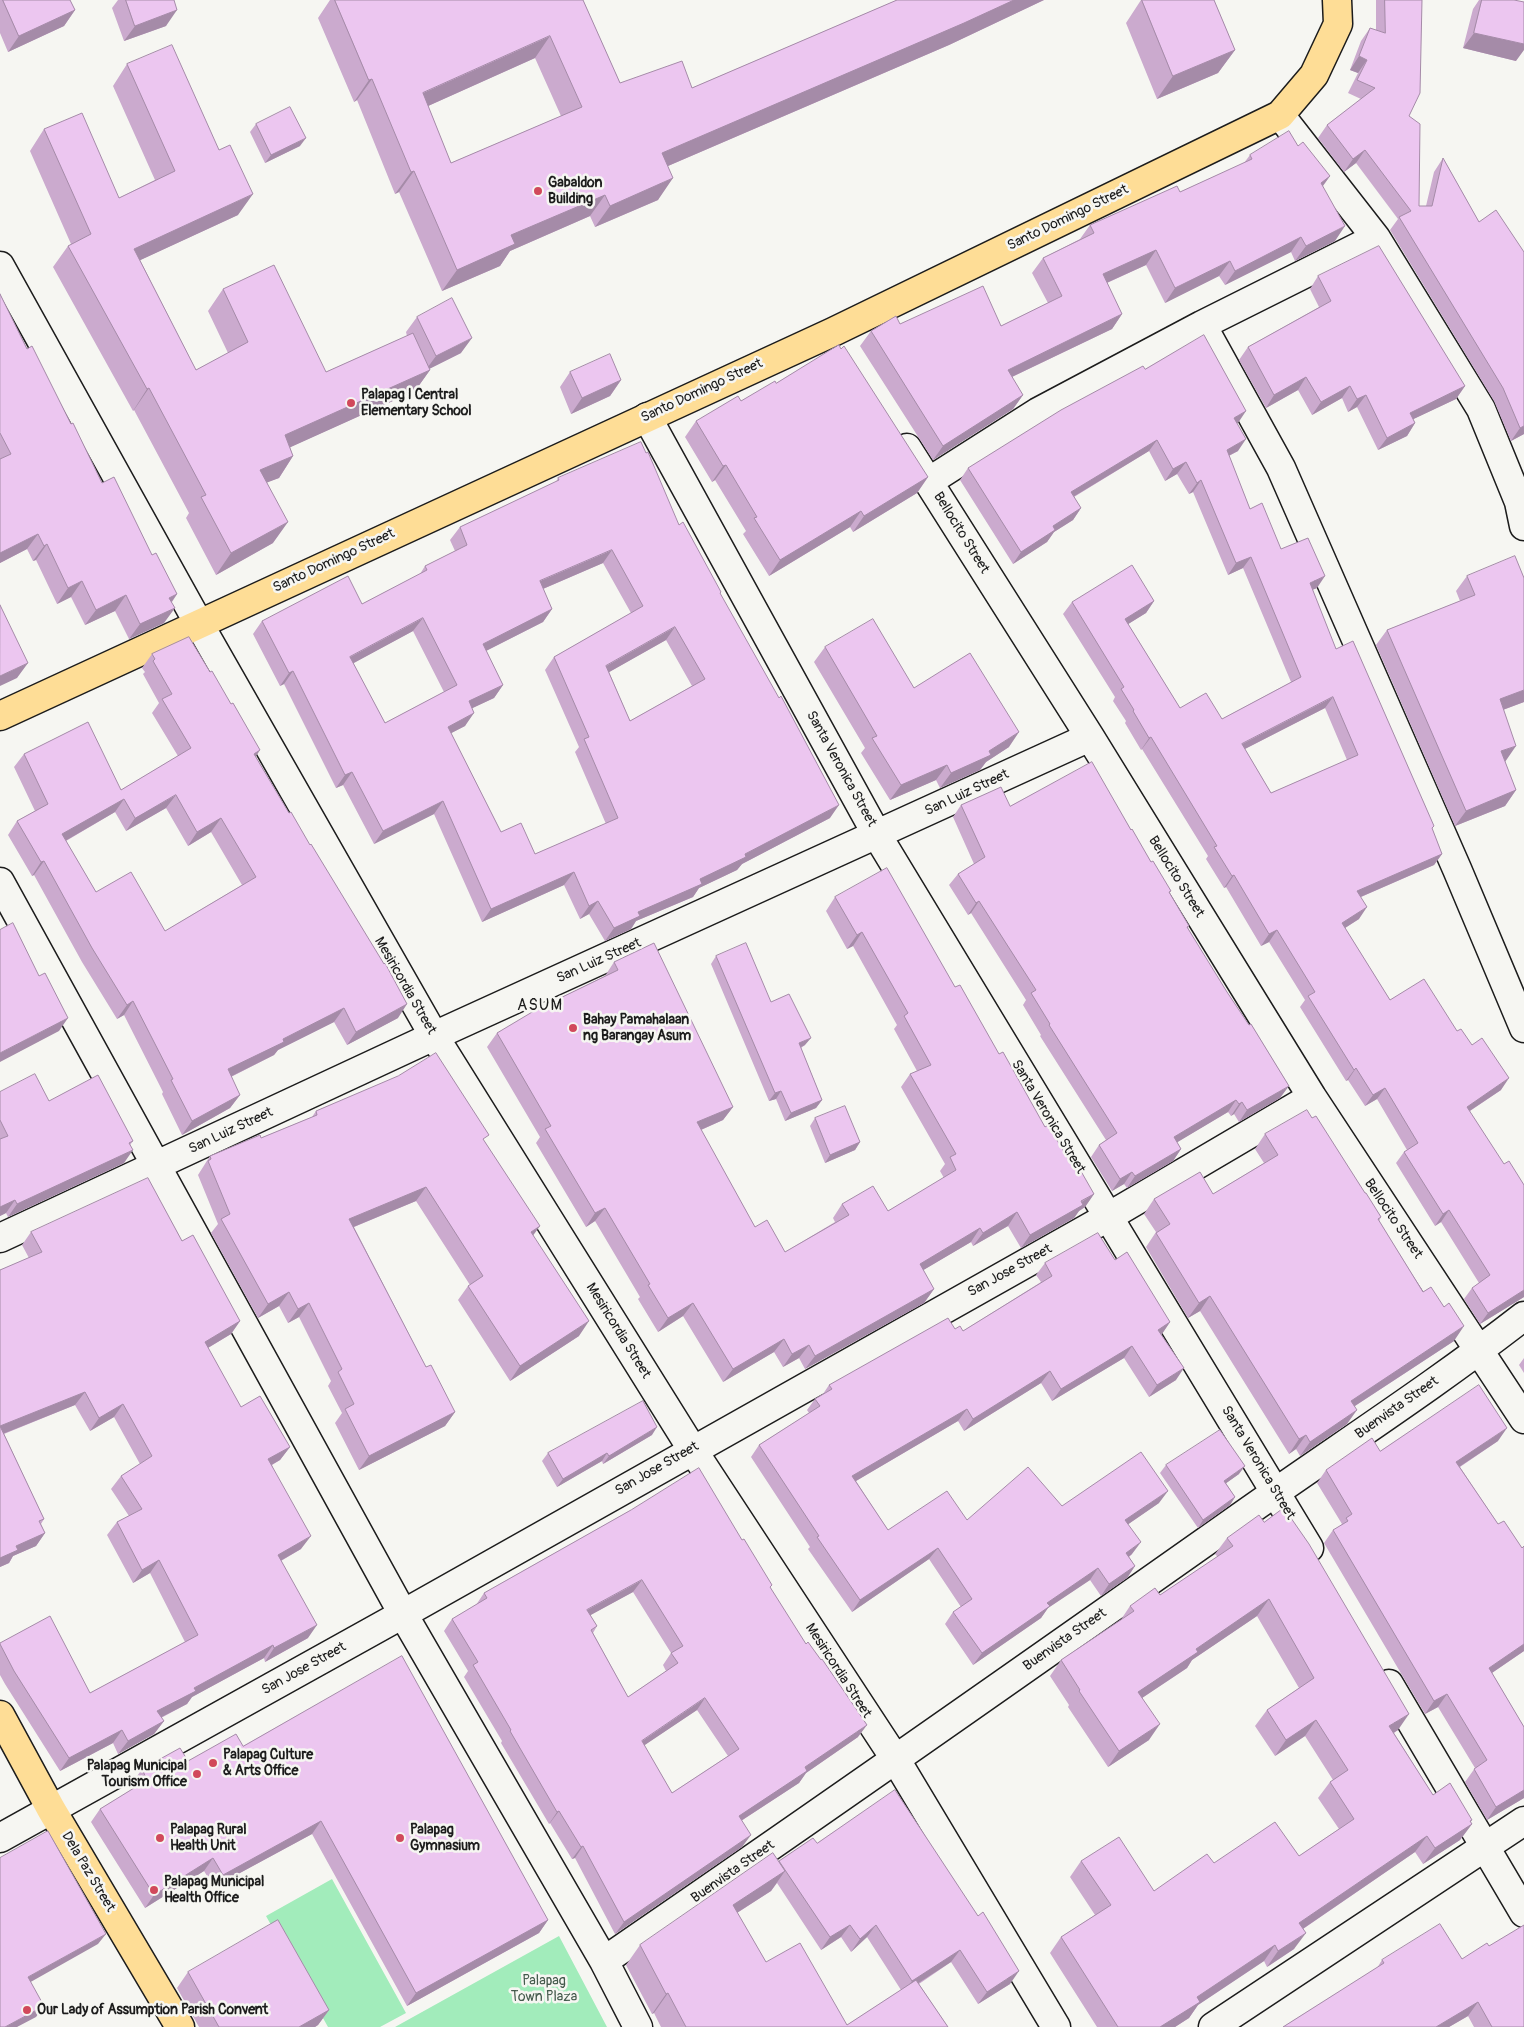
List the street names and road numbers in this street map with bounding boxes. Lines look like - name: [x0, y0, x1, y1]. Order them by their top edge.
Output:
- street label: Santo Domingo Street: [1005, 181, 1131, 255]
- street label: Santo Domingo Street: [638, 355, 766, 427]
- street label: Bellocito Street: [929, 489, 993, 577]
- street label: Santo Domingo Street: [270, 525, 398, 597]
- street label: Santa Veronica Street: [802, 708, 880, 830]
- street label: San Luiz Street: [922, 766, 1012, 820]
- street label: Bellocito Street: [1144, 833, 1208, 921]
- street label: Mesiricordia Street: [370, 934, 440, 1038]
- street label: San Luiz Street: [554, 935, 644, 987]
- street label: Santa Veronica Street: [1007, 1057, 1089, 1177]
- street label: San Luiz Street: [186, 1104, 276, 1158]
- street label: Bellocito Street: [1360, 1176, 1426, 1262]
- street label: San Jose Street: [965, 1241, 1055, 1301]
- street label: Mesiricordia Street: [582, 1280, 654, 1382]
- street label: Buenvista Street: [1352, 1373, 1442, 1443]
- street label: Santa Veronica Street: [1217, 1403, 1299, 1523]
- street label: San Jose Street: [612, 1438, 702, 1500]
- street label: Buenvista Street: [1020, 1605, 1110, 1675]
- street label: Mesiricordia Street: [801, 1621, 875, 1721]
- street label: San Jose Street: [259, 1639, 349, 1699]
- street label: Dela Paz Street: [57, 1829, 119, 1915]
- street label: Buenvista Street: [688, 1837, 778, 1907]

